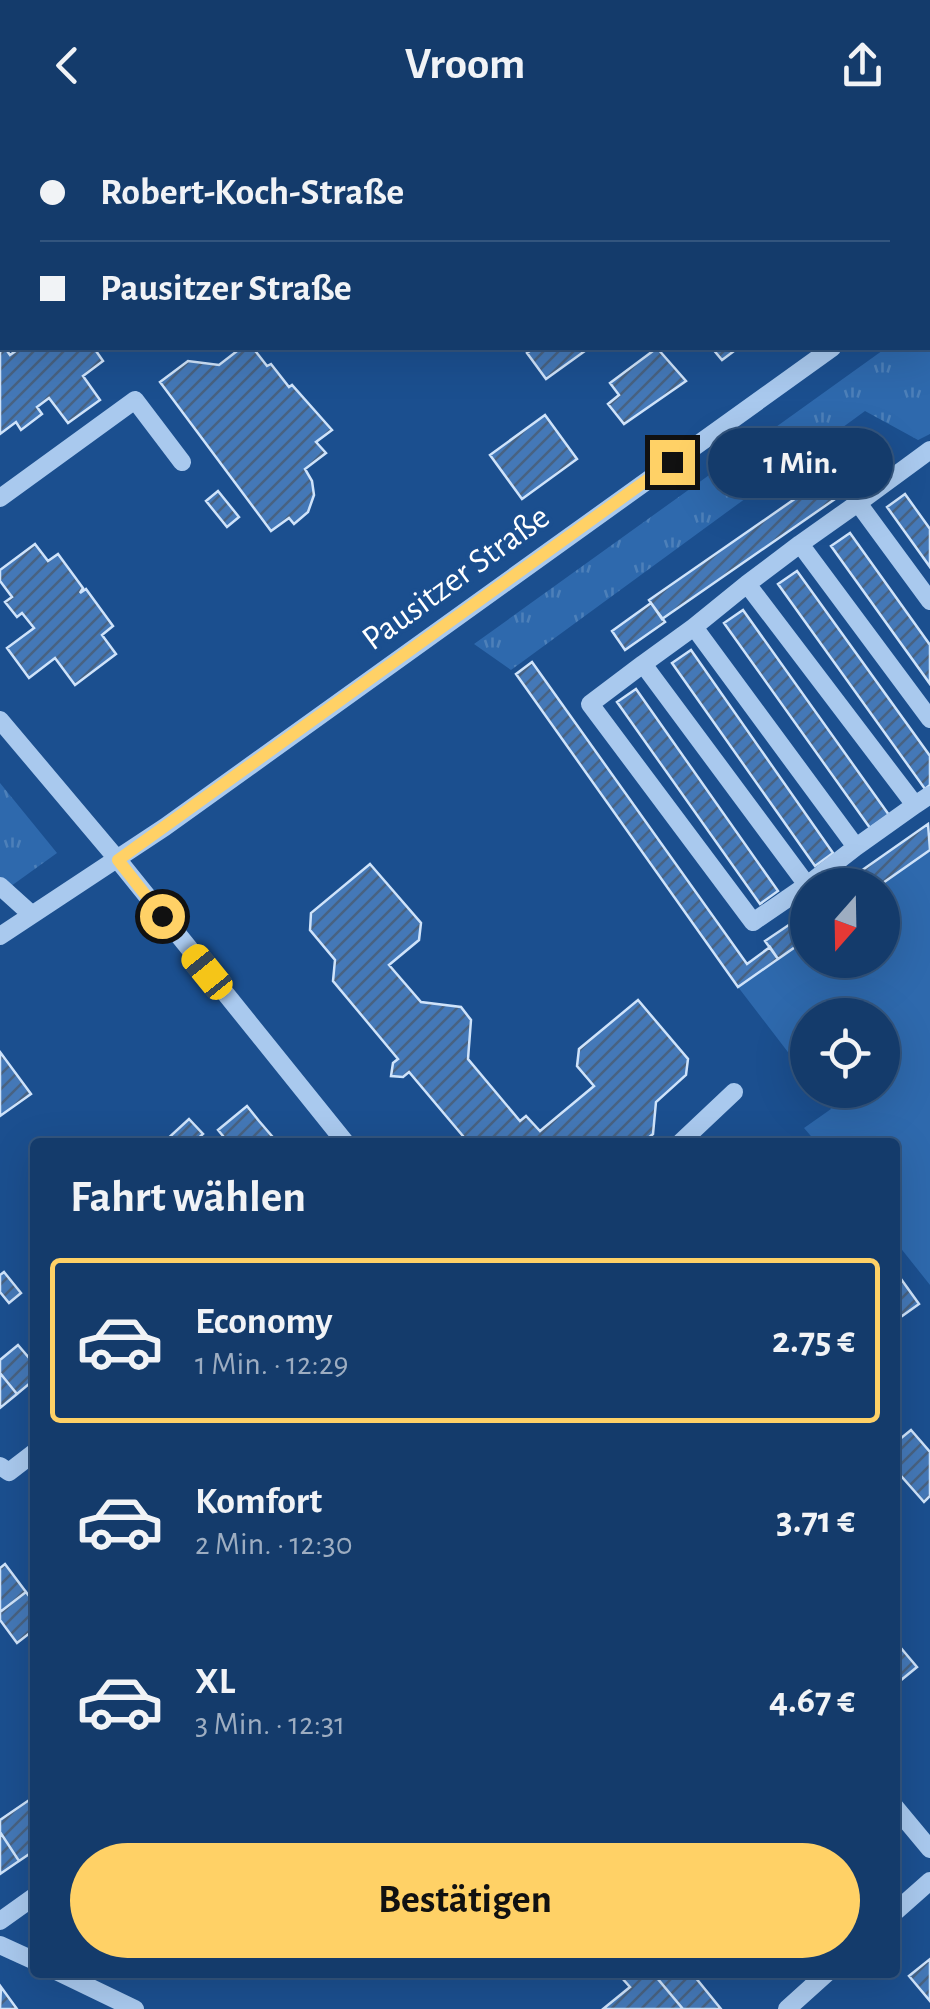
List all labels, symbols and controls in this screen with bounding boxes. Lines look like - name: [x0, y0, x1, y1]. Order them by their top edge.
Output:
- icon: back: [40, 38, 95, 93]
- icon: share: [835, 38, 890, 93]
- text: Vroom: [405, 42, 525, 87]
- text: Robert-Koch-Straße: [100, 174, 404, 212]
- text: Pausitzer Straße: [100, 270, 352, 308]
- callout: 1 Min.: [707, 427, 892, 497]
- route end: [650, 440, 695, 485]
- text: 1 Min.: [763, 447, 838, 479]
- street label: Pausitzer Straße: [356, 499, 556, 657]
- north arrow: [790, 868, 900, 978]
- map controls: [790, 868, 900, 1108]
- route start: [140, 894, 185, 939]
- car: [176, 939, 238, 1005]
- button: locate: [790, 998, 900, 1108]
- text: Fahrt wählen: [70, 1175, 306, 1220]
- icon: car: [75, 1296, 165, 1386]
- text: Economy: [195, 1303, 333, 1341]
- text: 2.75 €: [772, 1322, 855, 1360]
- text: 1 Min. · 12:29: [195, 1348, 349, 1380]
- icon: car: [75, 1476, 165, 1566]
- text: Komfort: [195, 1483, 322, 1521]
- text: 3.71 €: [776, 1502, 855, 1540]
- text: 2 Min. · 12:30: [195, 1528, 353, 1560]
- icon: car: [75, 1656, 165, 1746]
- text: XL: [195, 1663, 235, 1701]
- text: 4.67 €: [769, 1682, 855, 1720]
- text: 3 Min. · 12:31: [195, 1708, 345, 1740]
- button: Bestätigen: [70, 1843, 860, 1958]

